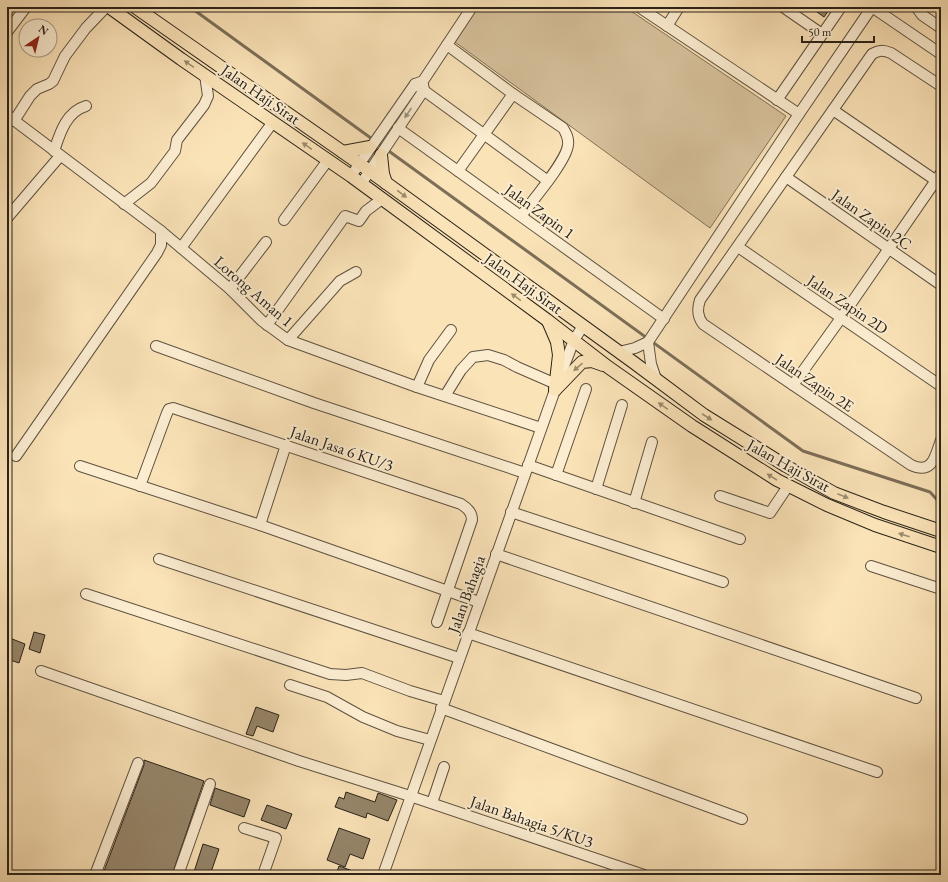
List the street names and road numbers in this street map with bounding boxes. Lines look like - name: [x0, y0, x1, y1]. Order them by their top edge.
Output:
- street label: Jalan Haji Sirat: [215, 58, 304, 129]
- street label: Jalan Zapin 1: [499, 178, 579, 244]
- street label: Jalan Zapin 2C: [826, 183, 916, 255]
- street label: Jalan Haji Sirat: [479, 247, 567, 319]
- street label: Lorong Aman 1: [210, 251, 298, 332]
- street label: Jalan Zapin 2D: [801, 268, 892, 339]
- street label: Jalan Zapin 2E: [770, 347, 858, 416]
- street label: Jalan Jasa 6 KU/3: [286, 420, 397, 476]
- street label: Jalan Haji Sirat: [742, 433, 834, 497]
- street label: Jalan Bahagia: [442, 552, 490, 638]
- street label: Jalan Bahagia 5/KU3: [466, 790, 597, 853]

